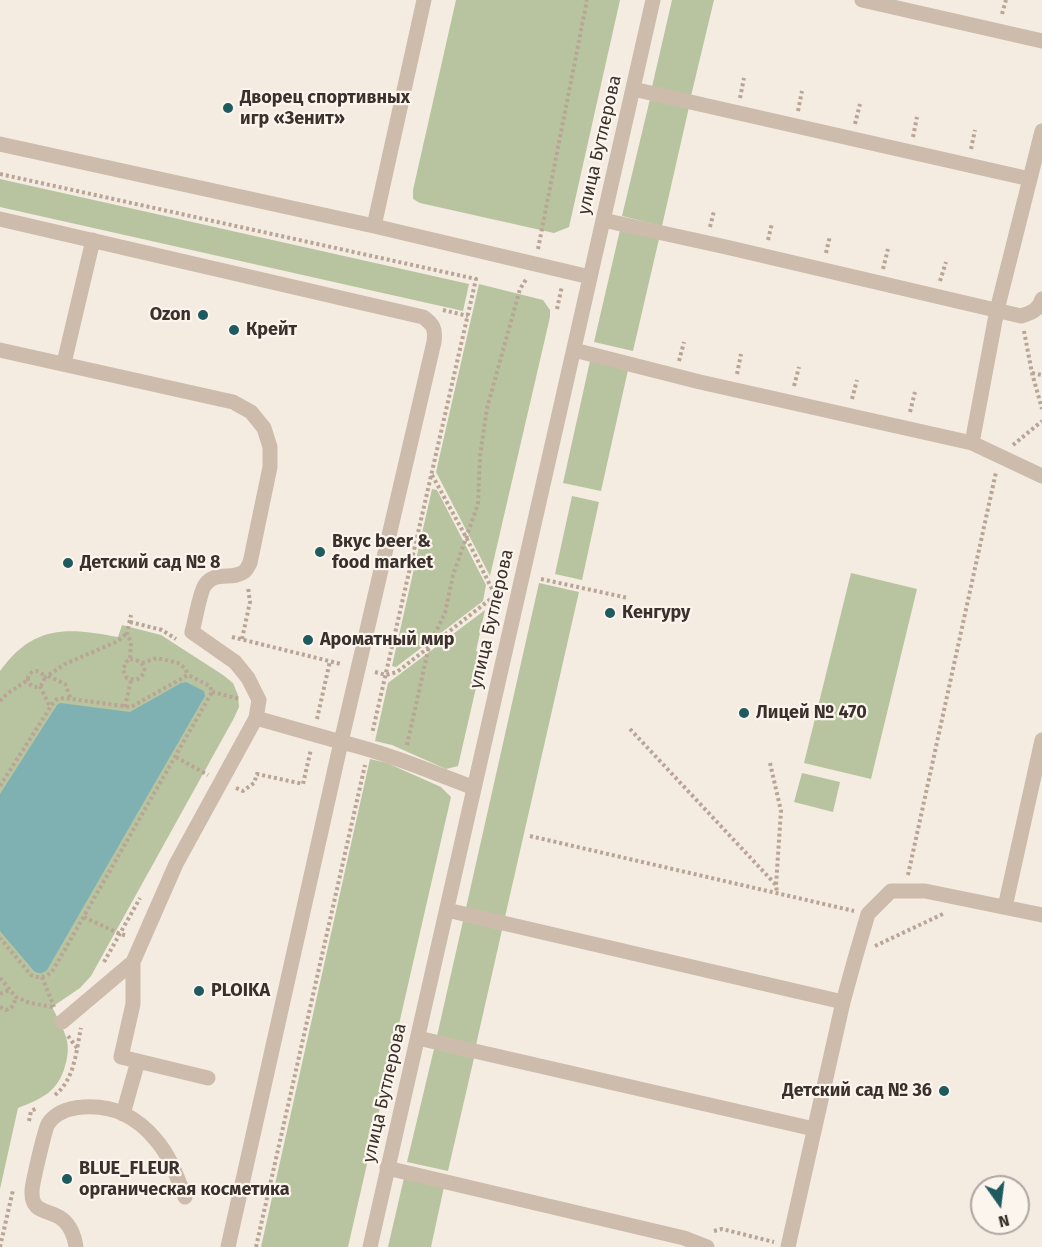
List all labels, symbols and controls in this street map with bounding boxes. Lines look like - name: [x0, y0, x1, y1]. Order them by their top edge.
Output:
- street label: улица Бутлерова: [573, 73, 627, 217]
- place label: Дворец спортивных игр «Зенит»: [240, 87, 410, 130]
- marker: Дворец спортивных игр «Зенит»: [221, 101, 235, 115]
- place label: Ozon: [150, 304, 191, 326]
- marker: Ozon: [196, 308, 210, 322]
- place label: Крейт: [246, 319, 297, 341]
- marker: Крейт: [227, 323, 241, 337]
- place label: Вкус beer & food market: [332, 531, 433, 574]
- marker: Вкус beer & food market: [313, 545, 327, 559]
- street label: улица Бутлерова: [465, 547, 519, 691]
- place label: Детский сад № 8: [80, 552, 221, 574]
- marker: Детский сад № 8: [61, 556, 75, 570]
- place label: Кенгуру: [622, 602, 690, 624]
- marker: Кенгуру: [603, 606, 617, 620]
- place label: Ароматный мир: [320, 629, 455, 651]
- marker: Ароматный мир: [301, 633, 315, 647]
- place label: Лицей № 470: [756, 702, 867, 724]
- marker: Лицей № 470: [737, 706, 751, 720]
- place label: PLOIKA: [211, 980, 270, 1002]
- marker: PLOIKA: [192, 984, 206, 998]
- street label: улица Бутлерова: [358, 1021, 412, 1165]
- place label: Детский сад № 36: [782, 1080, 932, 1102]
- marker: Детский сад № 36: [937, 1084, 951, 1098]
- place label: BLUE_FLEUR органическая косметика: [79, 1158, 290, 1200]
- marker: BLUE_FLEUR органическая косметика: [60, 1172, 74, 1186]
- north arrow: [970, 1175, 1030, 1235]
- text: N: [997, 1211, 1011, 1232]

